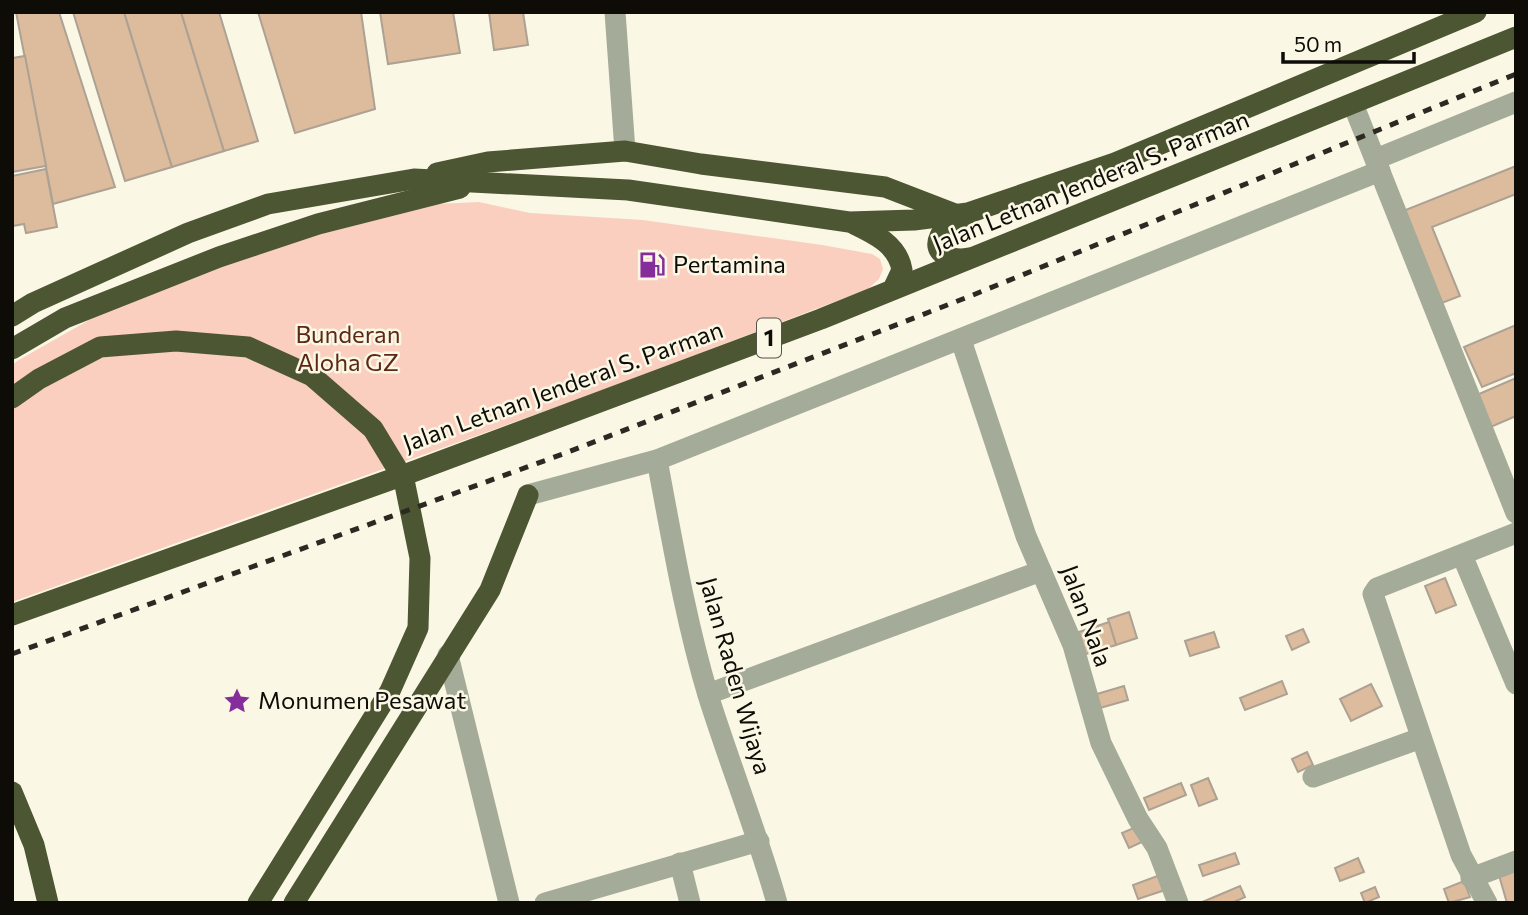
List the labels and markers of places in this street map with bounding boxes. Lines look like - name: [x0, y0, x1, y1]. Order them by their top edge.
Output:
- place label: Pertamina: [673, 249, 786, 278]
- fuel station icon: Pertamina: [637, 250, 667, 280]
- place label: Monumen Pesawat: [258, 685, 466, 714]
- place icon: Monumen Pesawat: [222, 686, 252, 716]

